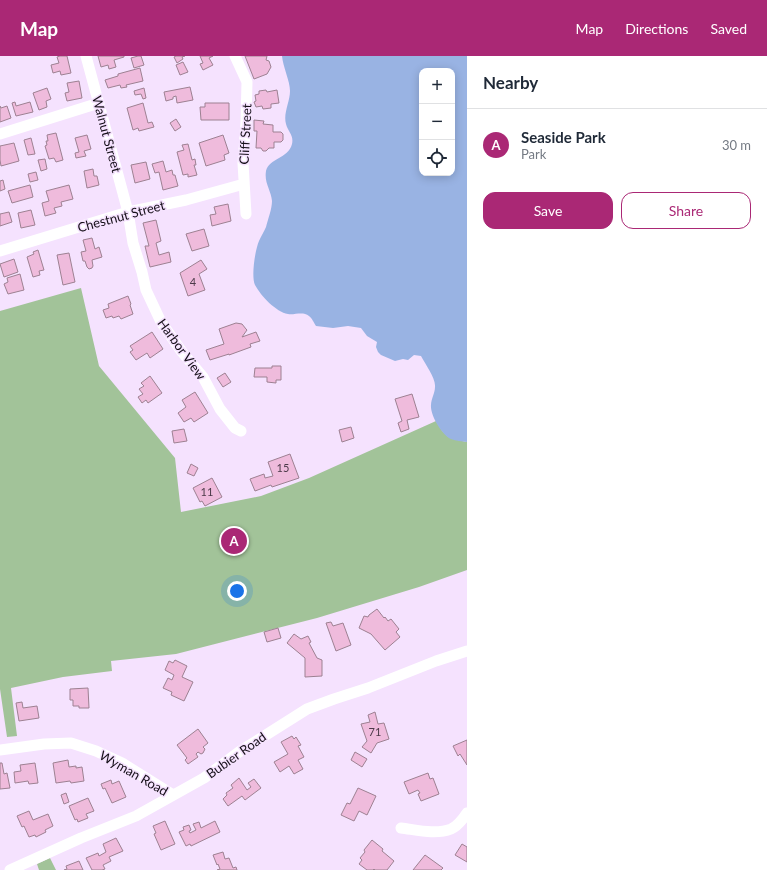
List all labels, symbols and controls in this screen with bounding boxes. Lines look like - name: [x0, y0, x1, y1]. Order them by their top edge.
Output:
- text: Map: [20, 17, 58, 40]
- text: Map: [576, 20, 603, 37]
- text: Directions: [625, 20, 688, 37]
- text: Saved: [710, 20, 747, 37]
- map controls: [419, 68, 455, 176]
- button: +: [419, 68, 455, 104]
- text: Nearby: [483, 72, 538, 93]
- street label: Walnut Street: [89, 94, 125, 175]
- street label: Cliff Street: [235, 103, 255, 165]
- button: −: [419, 104, 455, 140]
- text: Seaside Park: [521, 128, 606, 146]
- text: A: [491, 137, 501, 153]
- text: 30 m: [722, 137, 751, 153]
- button: locate: [419, 140, 455, 176]
- text: Park: [521, 146, 546, 162]
- button: Save: [483, 192, 613, 229]
- button: Share: [621, 192, 751, 229]
- street label: Chestnut Street: [76, 197, 167, 235]
- house number: 4: [190, 275, 197, 288]
- street label: Harbor View: [154, 315, 210, 383]
- house number: 15: [277, 461, 289, 474]
- house number: 11: [201, 485, 213, 498]
- pin: A: [221, 526, 247, 556]
- your location: [227, 581, 247, 601]
- house number: 71: [369, 725, 381, 738]
- street label: Bubier Road: [203, 729, 269, 781]
- street label: Wyman Road: [97, 747, 171, 799]

